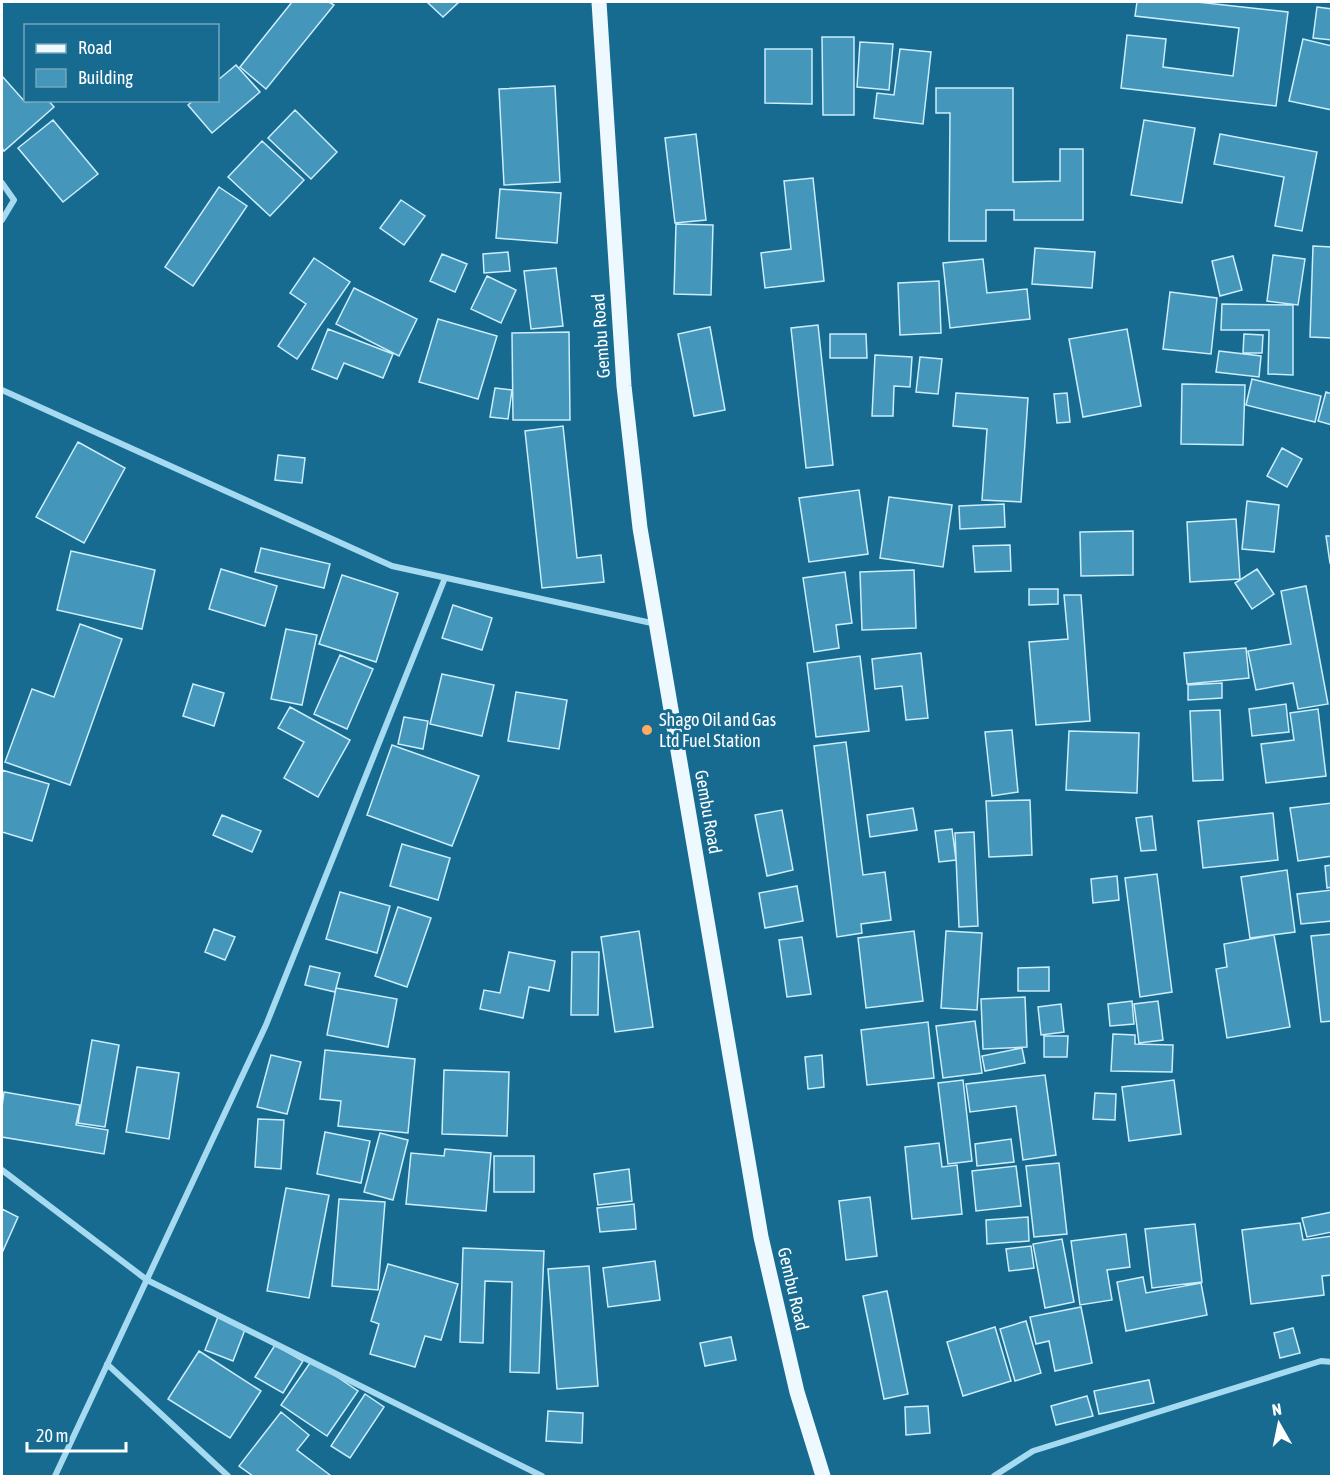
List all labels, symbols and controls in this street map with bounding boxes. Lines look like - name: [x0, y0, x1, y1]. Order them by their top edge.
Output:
- legend: [24, 24, 219, 102]
- text: Road: [78, 37, 112, 58]
- text: Building: [78, 67, 133, 88]
- street label: Gembu Road: [587, 293, 614, 379]
- place label: Shago Oil and Gas Ltd Fuel Station: [659, 709, 776, 751]
- marker: Shago Oil and Gas Ltd Fuel Station: [640, 723, 654, 737]
- street label: Gembu Road: [691, 768, 726, 855]
- street label: Gembu Road: [774, 1245, 813, 1333]
- north arrow: [1249, 1394, 1309, 1454]
- text: N: [1271, 1400, 1283, 1419]
- scale bar: [27, 1415, 126, 1453]
- text: 20 m: [36, 1425, 68, 1446]

